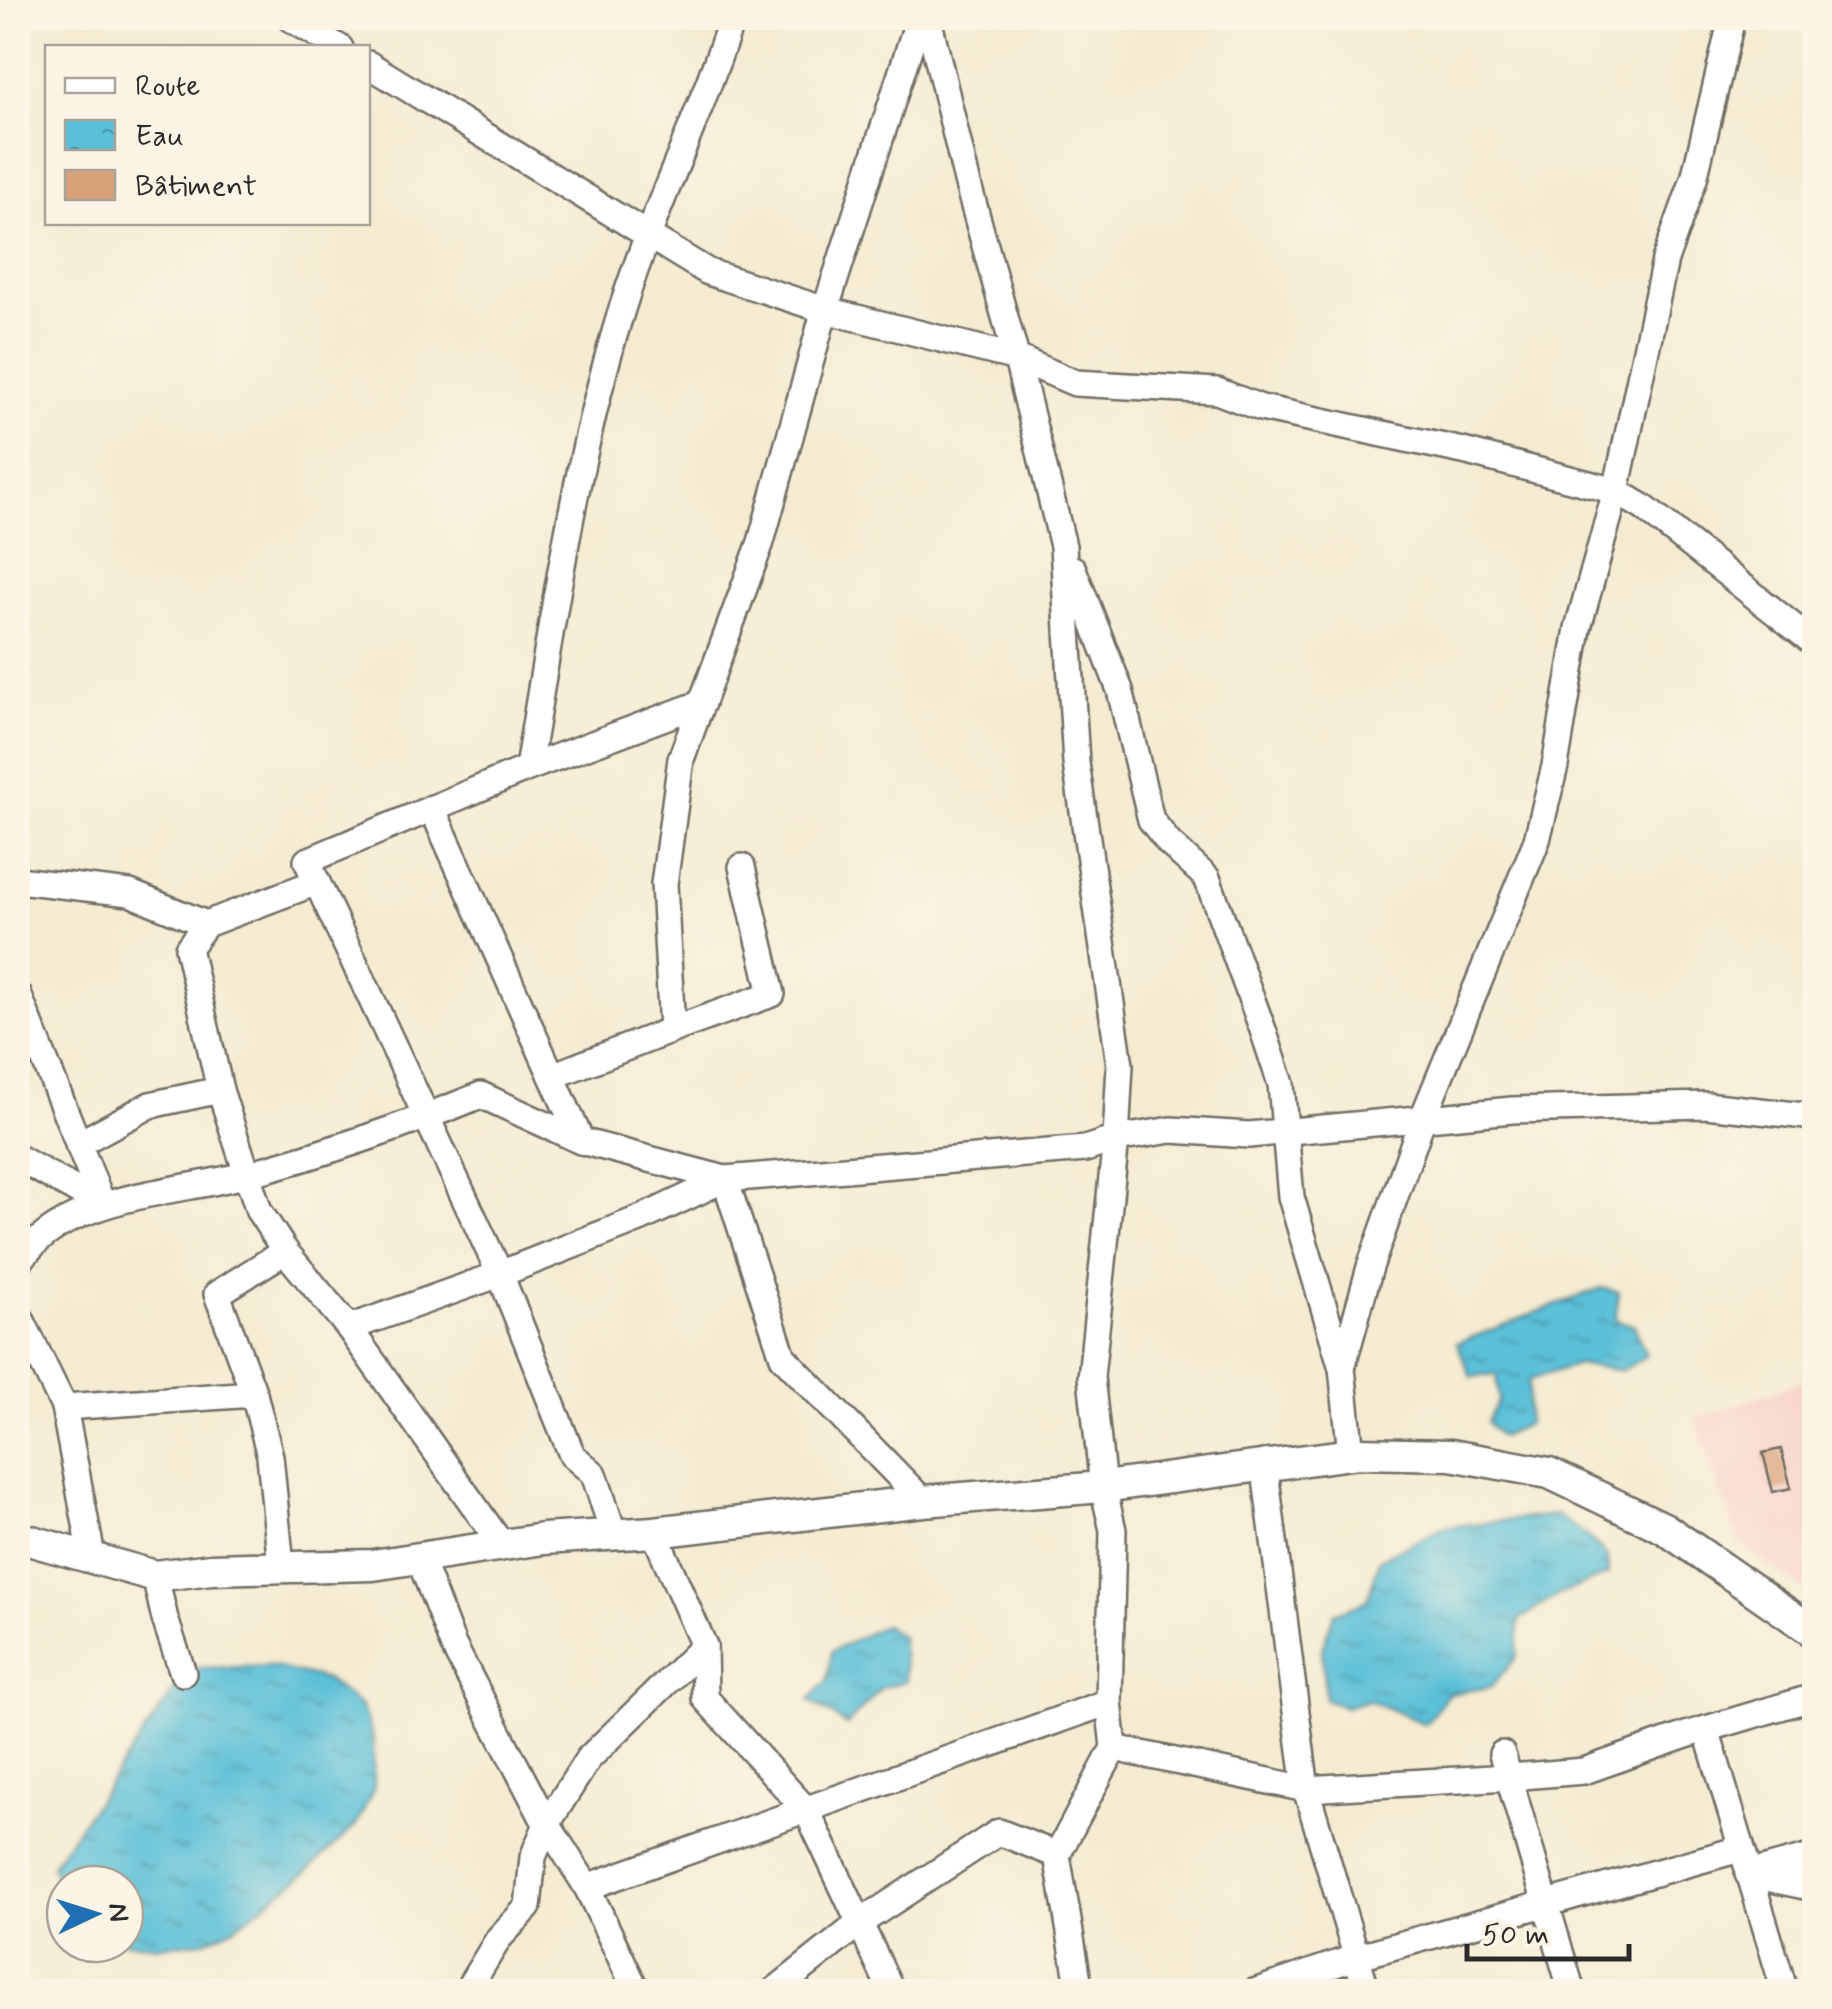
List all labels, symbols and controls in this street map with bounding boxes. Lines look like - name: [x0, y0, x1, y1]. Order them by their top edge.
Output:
- legend: [45, 45, 370, 225]
- text: Route: [135, 67, 200, 106]
- text: Eau: [135, 117, 184, 156]
- text: Bâtiment: [135, 167, 257, 206]
- north arrow: [45, 1864, 145, 1964]
- scale bar: [1467, 1899, 1630, 1961]
- text: N: [98, 1902, 137, 1923]
- text: 50 m: [1482, 1916, 1549, 1955]

